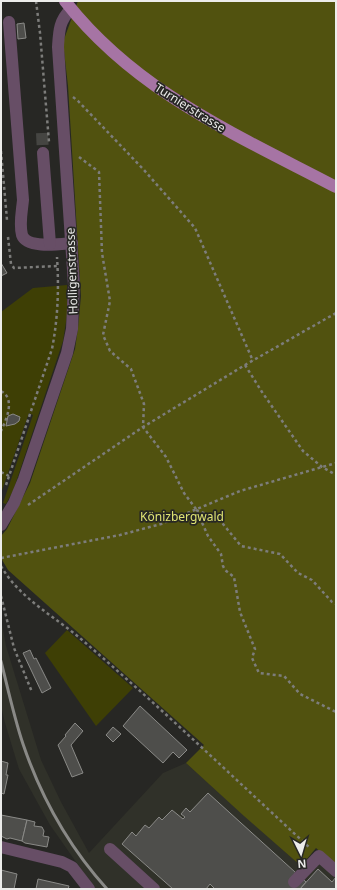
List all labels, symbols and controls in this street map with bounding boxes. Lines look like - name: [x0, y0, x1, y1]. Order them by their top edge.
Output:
- street label: Turnierstrasse: [152, 79, 229, 136]
- street label: Holligenstrasse: [61, 227, 82, 315]
- park label: Könizbergwald: [140, 508, 224, 525]
- north arrow: [281, 834, 321, 874]
- text: N: [297, 857, 307, 872]

